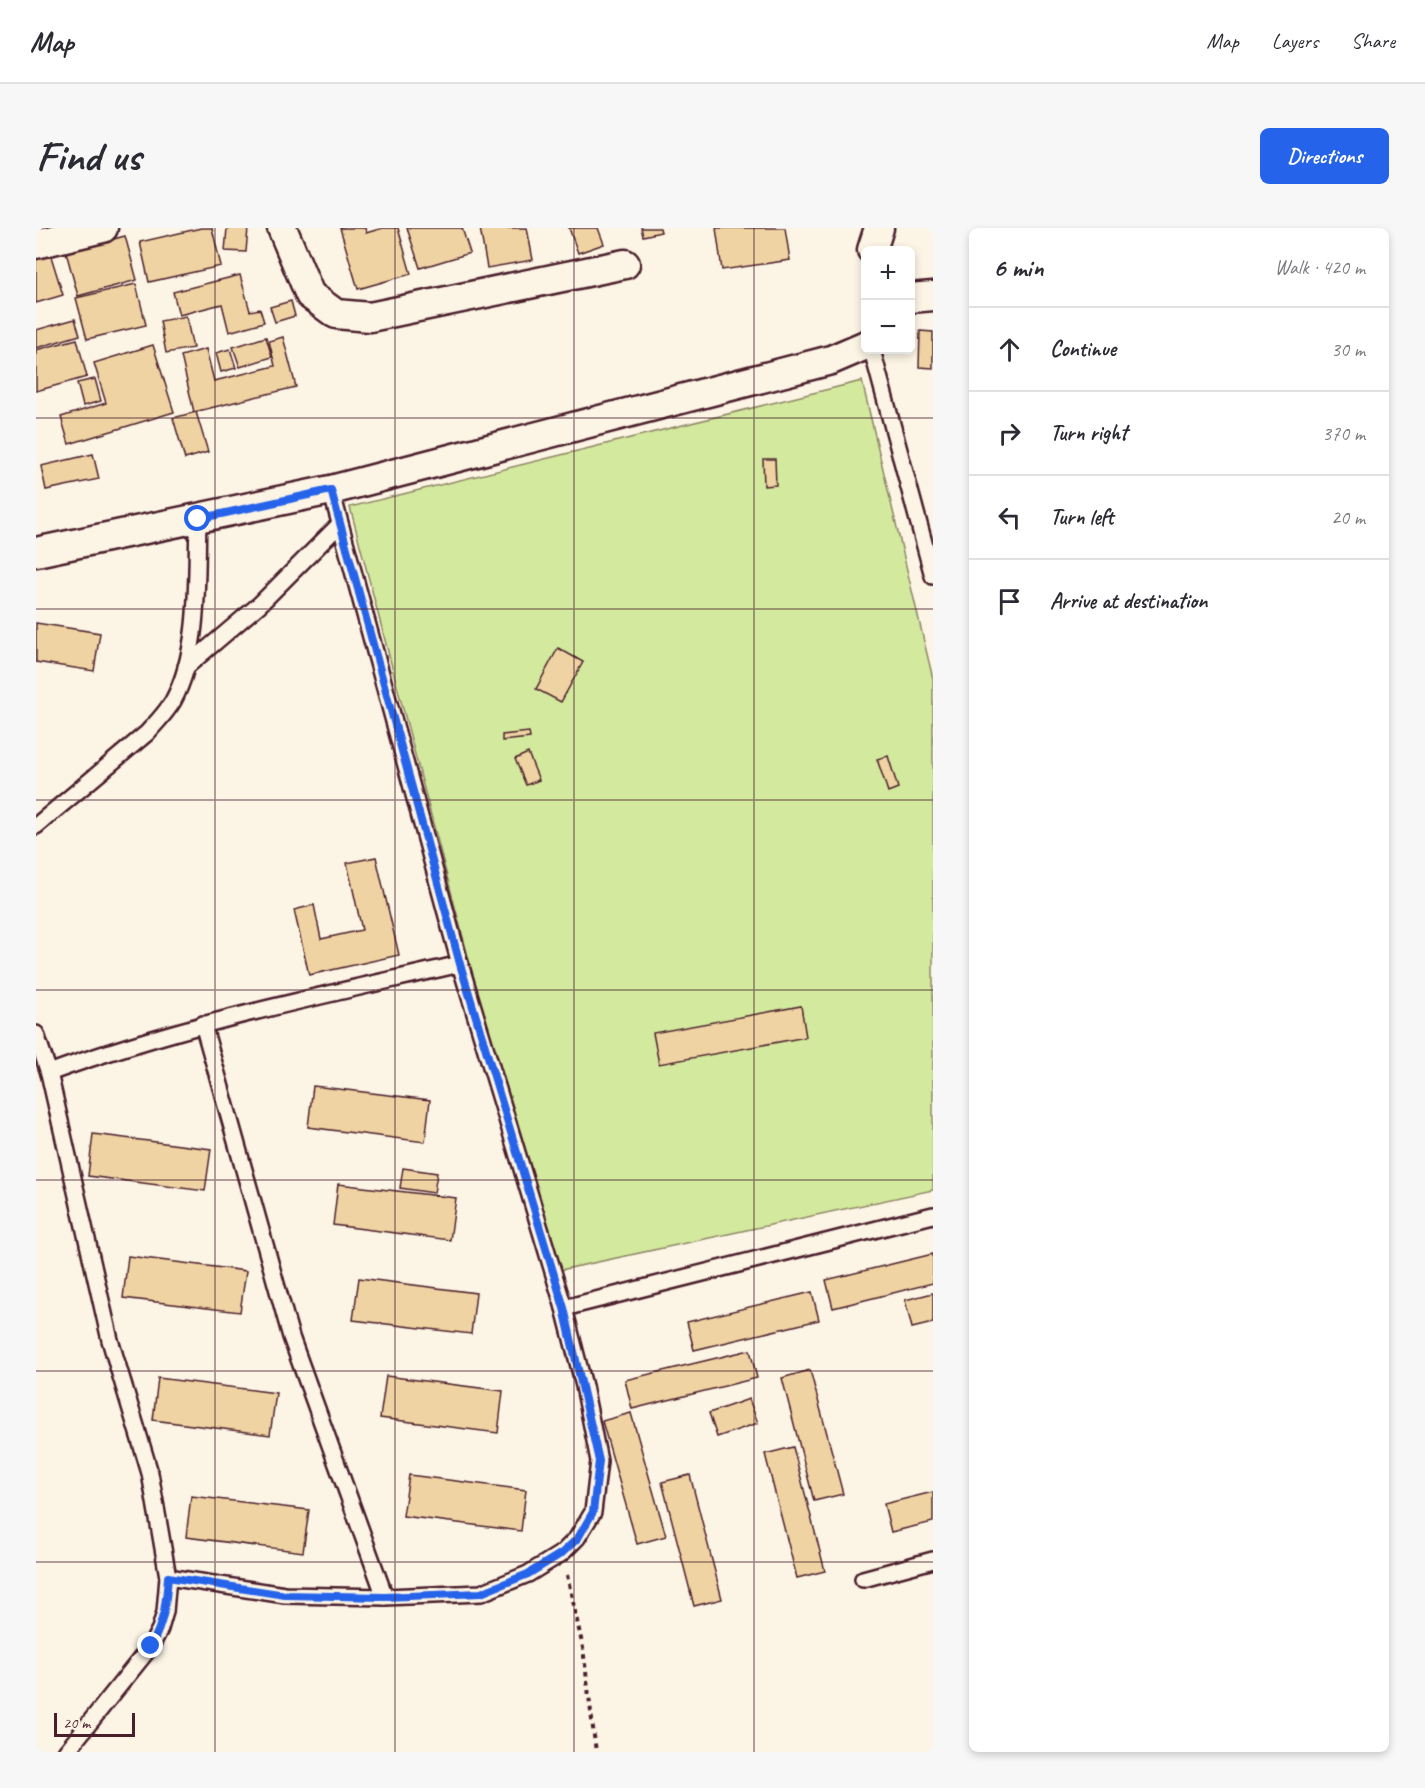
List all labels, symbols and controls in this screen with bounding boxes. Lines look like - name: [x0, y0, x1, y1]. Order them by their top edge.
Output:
- text: Map: [30, 24, 73, 59]
- text: Map: [1206, 28, 1239, 54]
- text: Layers: [1272, 28, 1318, 54]
- text: Share: [1351, 28, 1395, 54]
- button: Directions: [1260, 128, 1389, 184]
- text: Find us: [36, 130, 141, 183]
- map controls: [861, 246, 915, 354]
- button: +: [861, 246, 915, 300]
- text: 6 min: [993, 251, 1043, 284]
- text: Walk · 420 m: [1275, 255, 1365, 280]
- button: −: [861, 300, 915, 354]
- icon: ahead: [993, 333, 1026, 366]
- text: Continue: [1050, 335, 1116, 363]
- text: 30 m: [1331, 337, 1365, 362]
- icon: right: [993, 417, 1026, 450]
- text: Turn right: [1050, 419, 1127, 447]
- text: 370 m: [1322, 421, 1365, 446]
- icon: left: [993, 501, 1026, 534]
- text: Turn left: [1050, 503, 1114, 531]
- route start: [184, 505, 210, 531]
- text: 20 m: [1331, 505, 1365, 530]
- icon: arrive: [993, 585, 1026, 618]
- text: Arrive at destination: [1050, 587, 1207, 615]
- route end: [137, 1632, 163, 1658]
- scale bar: [54, 1710, 135, 1738]
- text: 20 m: [63, 1713, 90, 1733]

